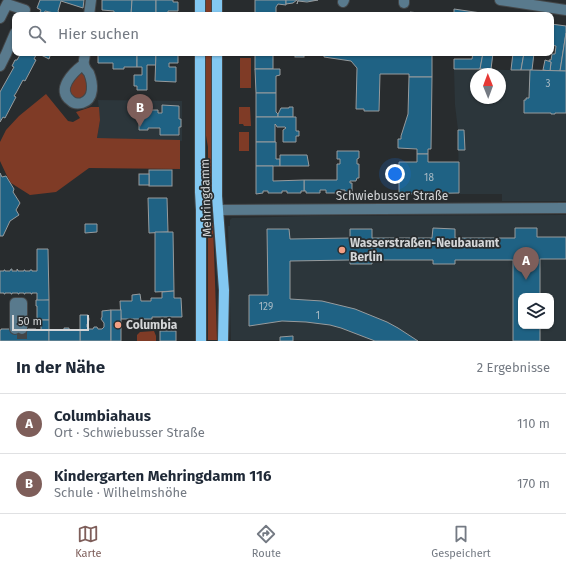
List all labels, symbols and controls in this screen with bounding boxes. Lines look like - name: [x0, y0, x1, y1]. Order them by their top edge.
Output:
- search box: [12, 12, 554, 56]
- icon: search: [26, 23, 48, 45]
- text: Hier suchen: [58, 25, 139, 43]
- north arrow: [470, 68, 506, 104]
- house number: 3: [546, 78, 551, 90]
- pin: B: [127, 94, 153, 127]
- street label: Mehringdamm: [198, 159, 214, 237]
- your location: [385, 164, 405, 184]
- house number: 18: [424, 172, 434, 184]
- street label: Schwiebusser Straße: [336, 189, 448, 203]
- place label: Wasserstraßen-Neubauamt Berlin: [350, 236, 500, 264]
- marker: Wasserstraßen-Neubauamt Berlin: [337, 245, 347, 255]
- pin: A: [513, 247, 539, 280]
- map controls: [518, 293, 554, 329]
- button: layers: [518, 293, 554, 329]
- house number: 129: [259, 301, 273, 313]
- house number: 1: [316, 310, 320, 322]
- scale bar: [12, 313, 89, 332]
- text: 50 m: [18, 315, 42, 328]
- place label: Columbia: [126, 318, 178, 332]
- marker: Columbia: [113, 320, 123, 330]
- text: In der Nähe: [16, 357, 105, 378]
- text: 2 Ergebnisse: [477, 360, 550, 375]
- text: Columbiahaus: [54, 407, 151, 425]
- text: A: [25, 416, 33, 431]
- text: 110 m: [517, 416, 550, 431]
- text: Ort · Schwiebusser Straße: [54, 425, 205, 440]
- text: Kindergarten Mehringdamm 116: [54, 467, 271, 485]
- text: B: [25, 476, 33, 491]
- text: 170 m: [517, 476, 550, 491]
- text: Schule · Wilhelmshöhe: [54, 485, 187, 500]
- tab: Karte: [75, 523, 102, 560]
- tab: Route: [252, 523, 281, 560]
- tab: Gespeichert: [431, 523, 491, 560]

